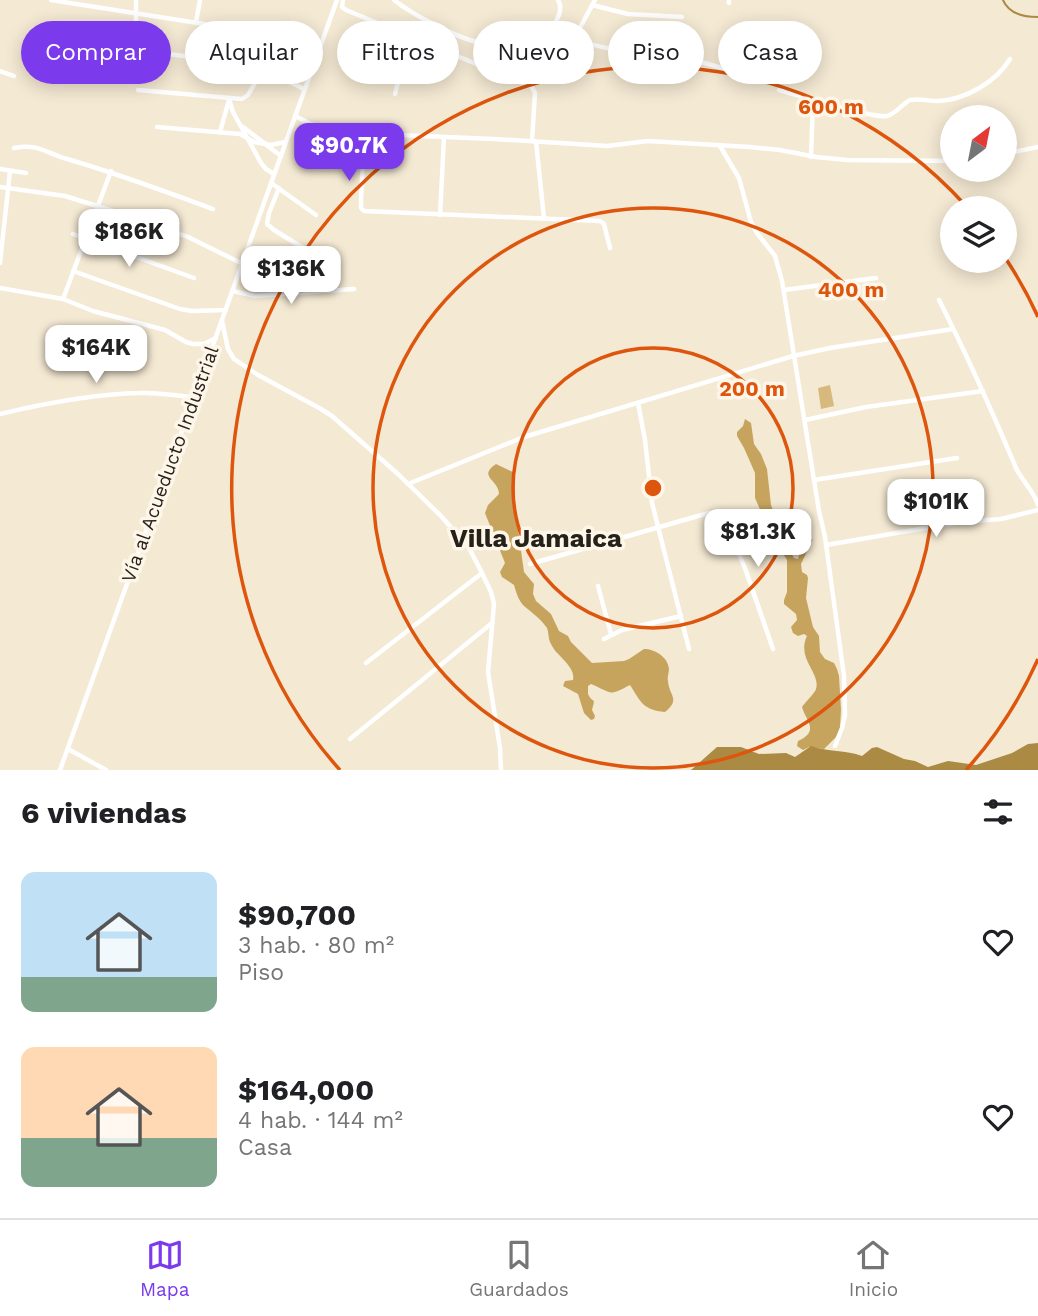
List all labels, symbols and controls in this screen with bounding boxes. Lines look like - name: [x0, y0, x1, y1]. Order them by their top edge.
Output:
- chip: Comprar: [21, 21, 171, 84]
- chip: Alquilar: [185, 21, 323, 84]
- chip: Filtros: [337, 21, 459, 84]
- chip: Nuevo: [473, 21, 594, 84]
- chip: Piso: [608, 21, 704, 84]
- chip: Casa: [718, 21, 822, 84]
- text: 600 m: [798, 94, 864, 119]
- north arrow: [940, 105, 1017, 182]
- map controls: [940, 105, 1017, 273]
- pin: $90.7K: [292, 124, 406, 183]
- text: $90.7K: [310, 132, 388, 159]
- button: layers: [940, 196, 1017, 273]
- pin: $186K: [80, 210, 178, 269]
- text: $186K: [94, 218, 164, 245]
- pin: $136K: [242, 246, 340, 306]
- text: $136K: [257, 255, 325, 282]
- text: 400 m: [818, 277, 884, 302]
- pin: $164K: [47, 326, 145, 385]
- text: $164K: [61, 334, 131, 361]
- street label: Vía al Acueducto Industrial: [116, 342, 224, 585]
- text: 200 m: [719, 376, 785, 401]
- centre of rings: [641, 476, 665, 500]
- pin: $101K: [887, 480, 985, 539]
- text: $101K: [903, 488, 969, 515]
- pin: $81.3K: [701, 510, 815, 569]
- text: $81.3K: [720, 518, 796, 545]
- district label: Villa Jamaica: [450, 523, 622, 553]
- icon: filters: [979, 793, 1017, 831]
- text: 6 viviendas: [21, 795, 187, 830]
- text: $90,700: [238, 897, 356, 932]
- icon: home: [77, 900, 161, 984]
- icon: heart: [979, 923, 1017, 961]
- text: 3 hab. · 80 m²: [238, 932, 394, 959]
- text: Piso: [238, 959, 284, 986]
- text: $164,000: [238, 1072, 374, 1107]
- icon: home: [77, 1075, 161, 1159]
- icon: heart: [979, 1098, 1017, 1136]
- text: 4 hab. · 144 m²: [238, 1107, 403, 1134]
- text: Casa: [238, 1134, 292, 1161]
- tab: Mapa: [140, 1236, 189, 1301]
- tab: Guardados: [469, 1236, 569, 1301]
- tab: Inicio: [849, 1236, 898, 1301]

